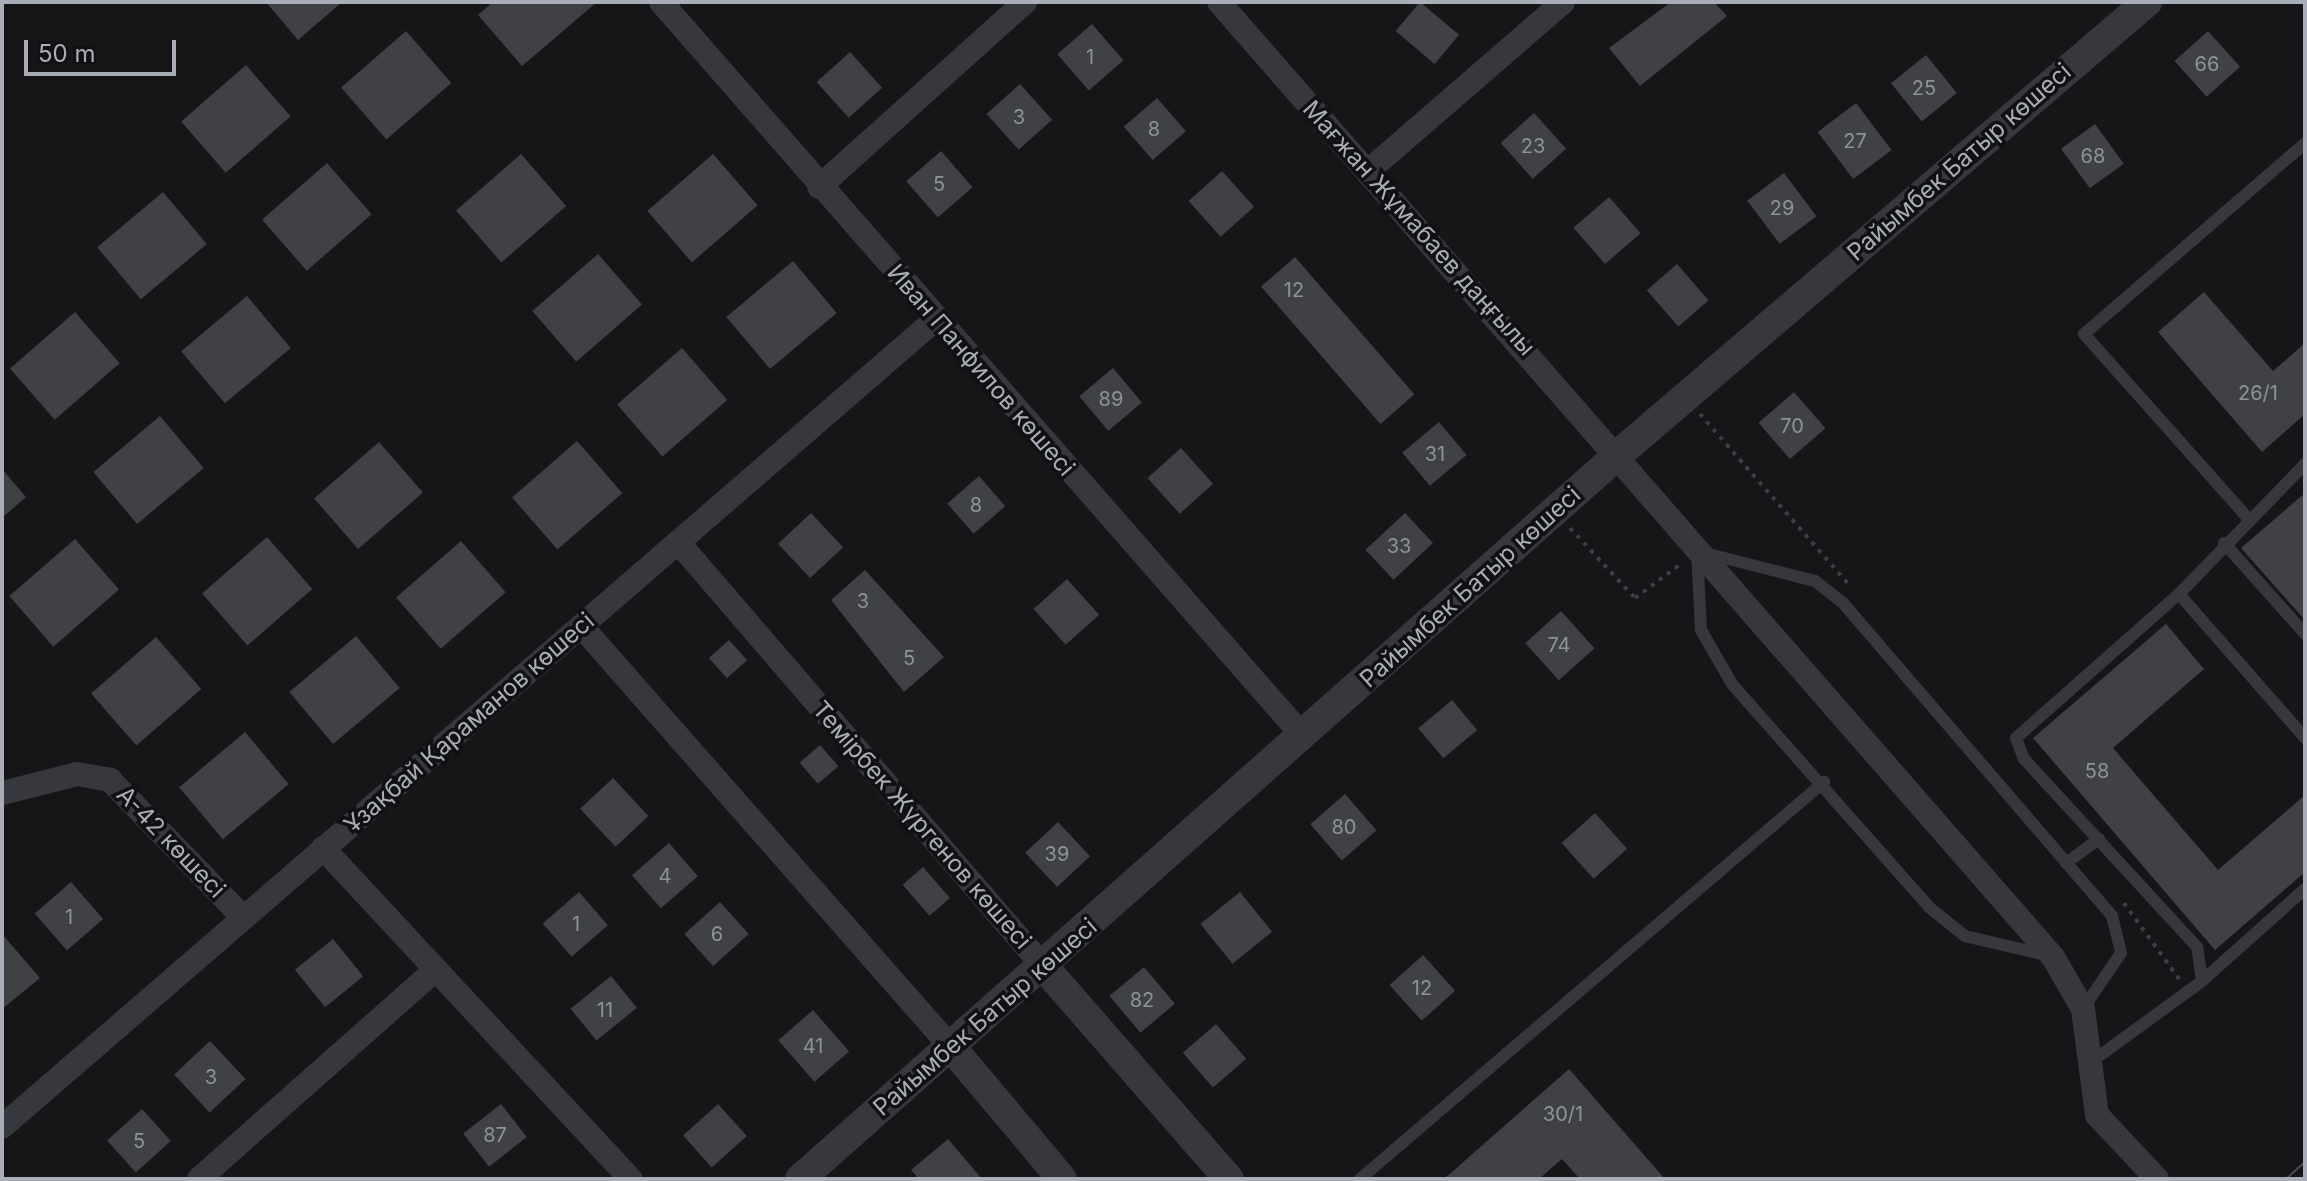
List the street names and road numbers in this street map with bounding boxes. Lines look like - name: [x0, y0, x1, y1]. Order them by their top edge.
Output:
- street label: Райымбек Батыр көшесі: [1841, 57, 2077, 267]
- street label: Мағжан Жұмабаев даңғылы: [1297, 95, 1541, 361]
- street label: Иван Панфилов көшесі: [881, 258, 1081, 482]
- street label: Райымбек Батыр көшесі: [1354, 480, 1586, 694]
- street label: Ұзақбай Қараманов көшесі: [338, 607, 600, 839]
- street label: Темірбек Жүргенов көшесі: [807, 695, 1037, 955]
- street label: А-42 көшесі: [111, 780, 231, 904]
- street label: Райымбек Батыр көшесі: [867, 912, 1103, 1122]

